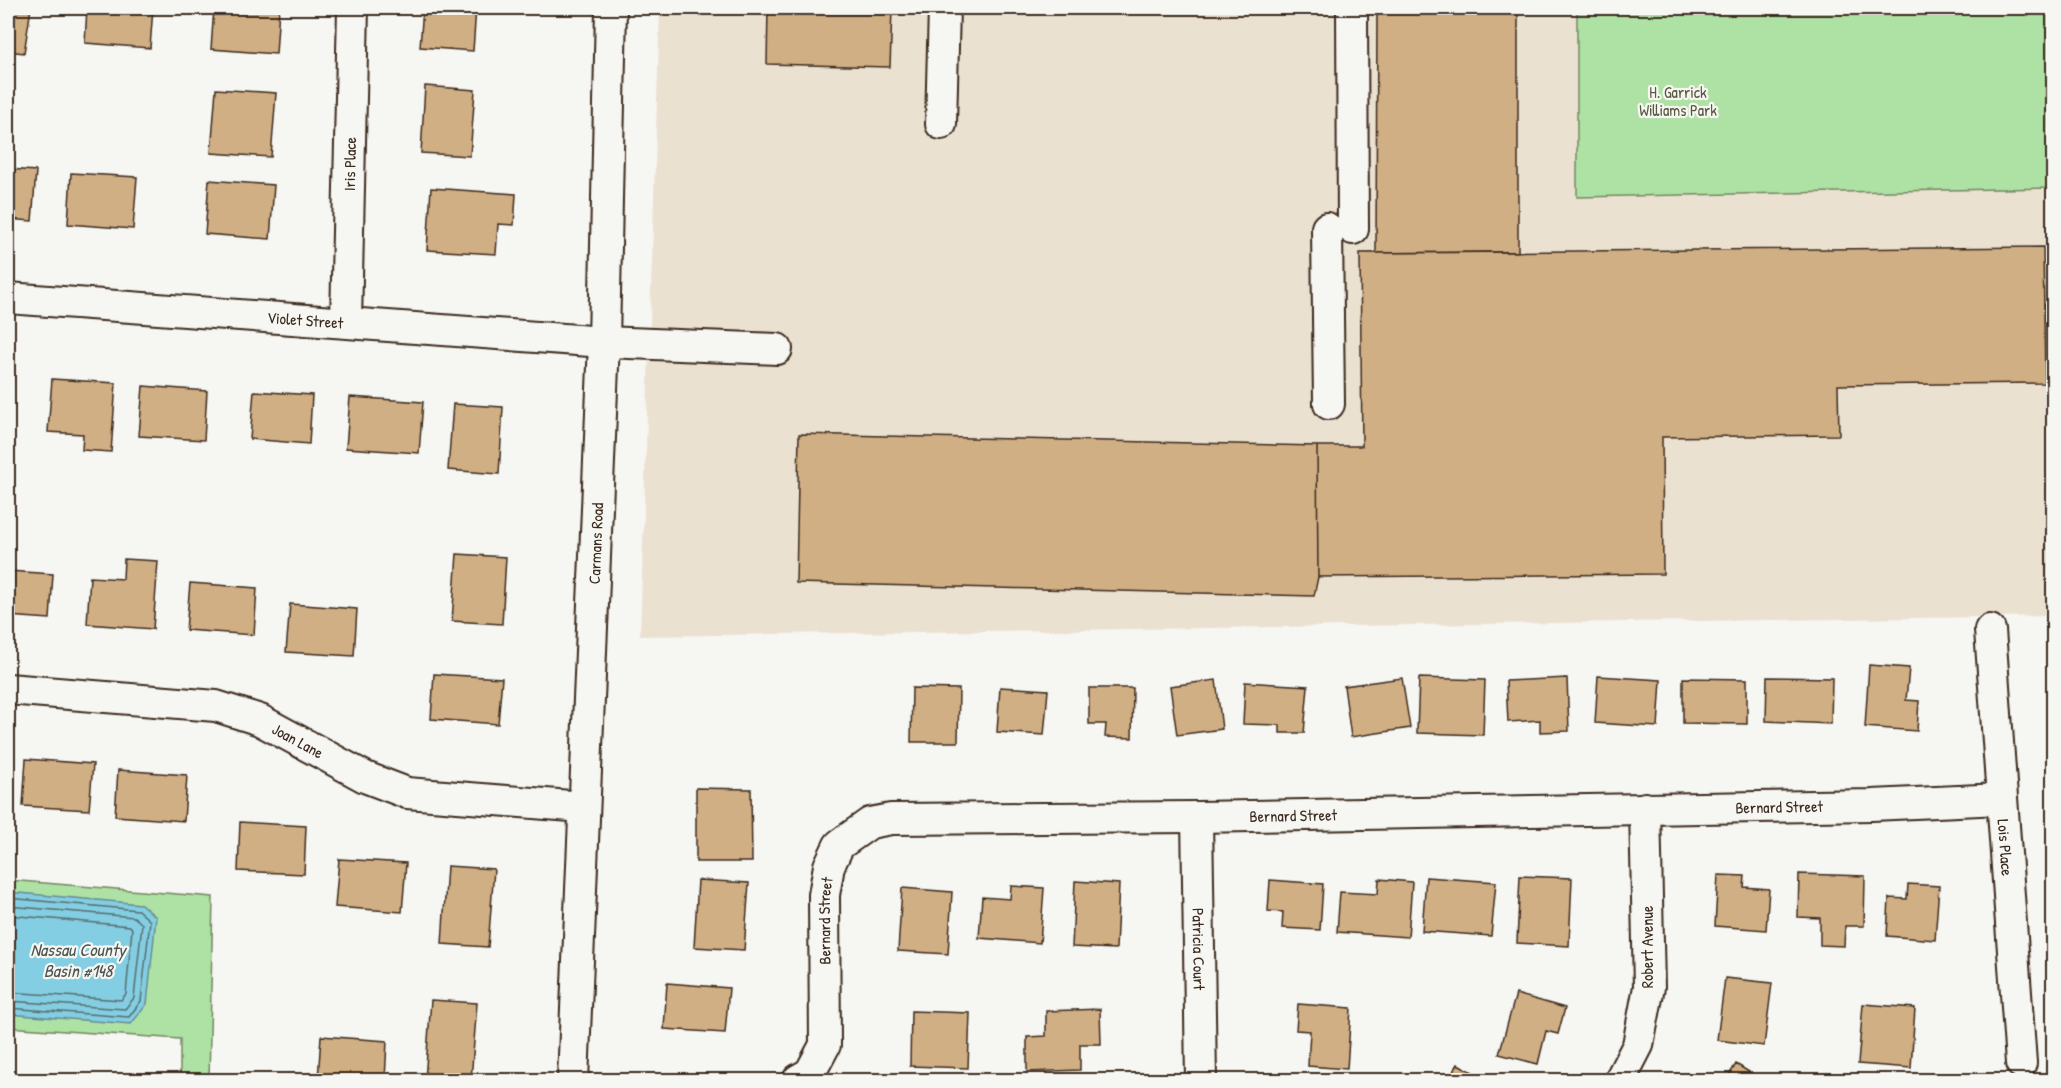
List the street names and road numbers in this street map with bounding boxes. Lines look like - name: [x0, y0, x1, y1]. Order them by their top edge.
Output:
- street label: Iris Place: [338, 136, 361, 191]
- street label: Violet Street: [266, 306, 344, 334]
- street label: Carmans Road: [583, 502, 608, 585]
- street label: Joan Lane: [268, 718, 328, 764]
- street label: Bernard Street: [1735, 795, 1824, 818]
- street label: Bernard Street: [1249, 804, 1338, 827]
- street label: Lois Place: [1993, 818, 2019, 877]
- street label: Bernard Street: [813, 875, 838, 965]
- street label: Robert Avenue: [1636, 905, 1658, 988]
- street label: Patricia Court: [1187, 908, 1211, 991]

